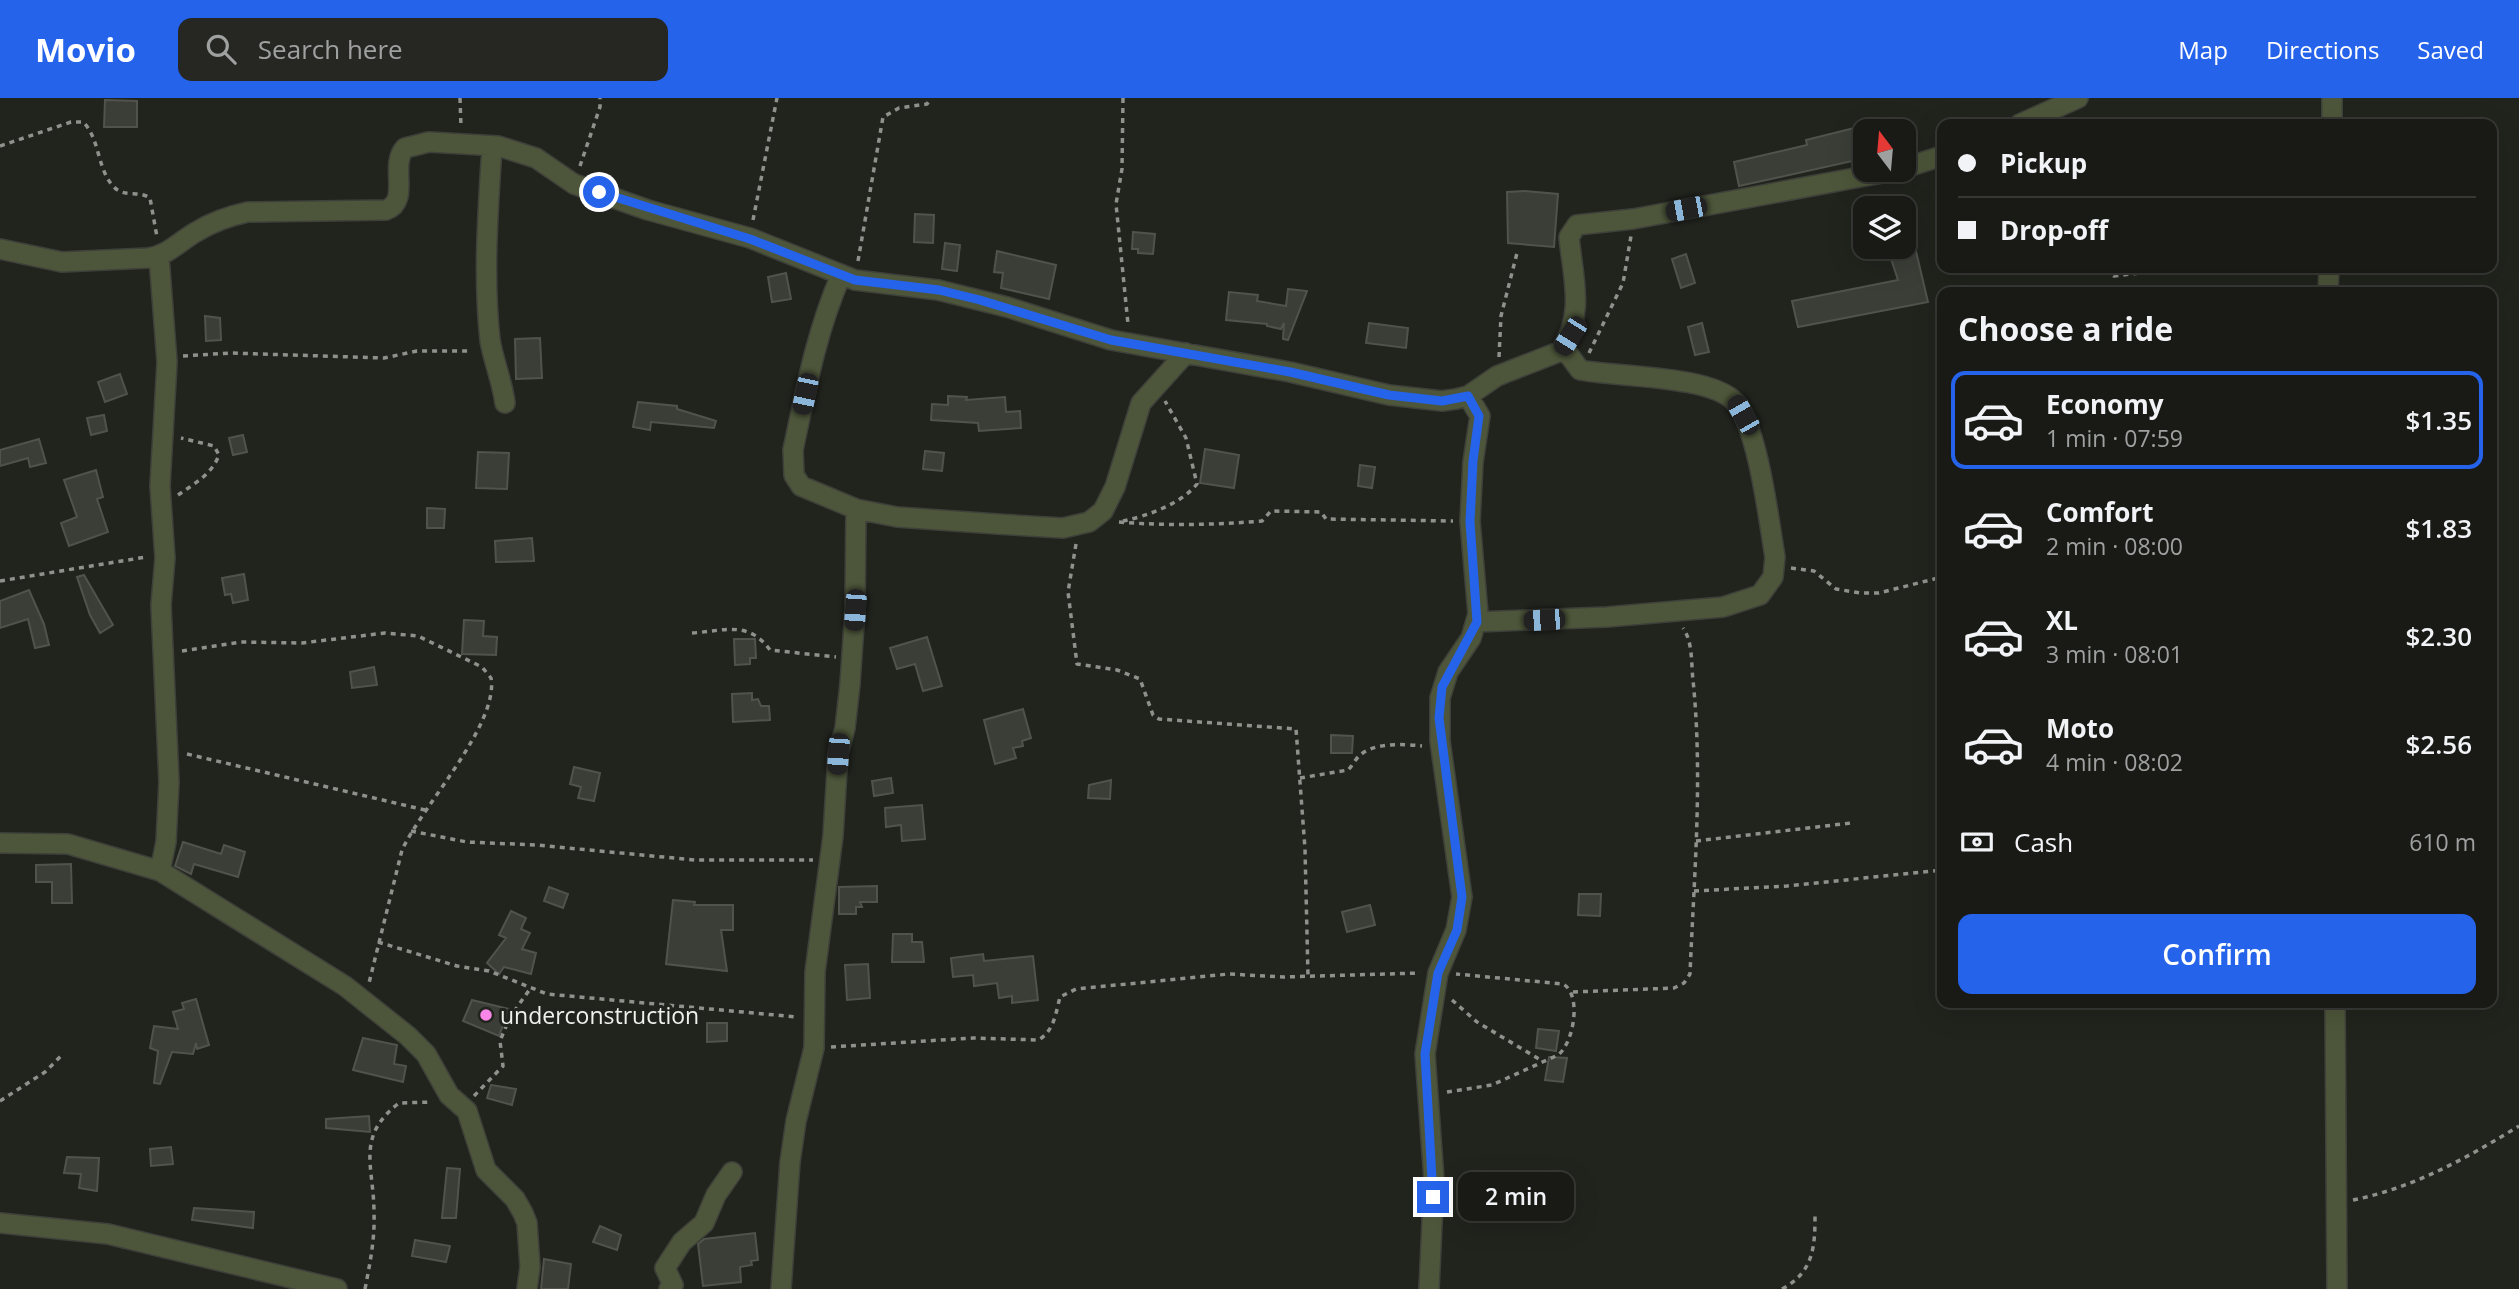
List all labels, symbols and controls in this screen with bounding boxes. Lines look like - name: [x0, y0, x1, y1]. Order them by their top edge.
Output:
- search box: [178, 18, 668, 81]
- text: Movio: [35, 27, 136, 72]
- icon: search: [202, 30, 240, 68]
- text: Search here: [258, 31, 403, 67]
- text: Map: [2178, 33, 2228, 66]
- text: Directions: [2266, 33, 2379, 66]
- text: Saved: [2417, 33, 2484, 66]
- north arrow: [1853, 119, 1916, 182]
- map controls: [1853, 119, 1916, 259]
- text: Pickup: [2000, 145, 2087, 181]
- route start: [583, 176, 615, 208]
- car: [1664, 195, 1709, 223]
- button: layers: [1853, 196, 1916, 259]
- text: Drop-off: [2000, 212, 2108, 248]
- text: Choose a ride: [1958, 307, 2173, 350]
- car: [1550, 313, 1591, 359]
- car: [791, 371, 820, 417]
- text: Economy: [2046, 386, 2164, 422]
- icon: car: [1962, 389, 2025, 452]
- car: [1724, 392, 1763, 438]
- text: $1.35: [2405, 402, 2472, 438]
- text: 1 min · 07:59: [2046, 422, 2183, 454]
- text: Comfort: [2046, 494, 2153, 530]
- icon: car: [1962, 497, 2025, 560]
- text: $1.83: [2405, 510, 2472, 546]
- text: 2 min · 08:00: [2046, 530, 2183, 562]
- car: [844, 588, 867, 632]
- text: XL: [2046, 602, 2078, 638]
- icon: car: [1962, 605, 2025, 668]
- car: [1523, 608, 1566, 632]
- text: $2.30: [2405, 618, 2472, 654]
- text: 3 min · 08:01: [2046, 638, 2183, 670]
- text: Moto: [2046, 710, 2114, 746]
- icon: car: [1962, 713, 2025, 776]
- text: $2.56: [2405, 726, 2472, 762]
- car: [827, 732, 850, 776]
- text: 4 min · 08:02: [2046, 746, 2183, 778]
- icon: cash: [1958, 823, 1996, 861]
- text: Cash: [2014, 824, 2073, 860]
- text: 610 m: [2409, 826, 2476, 858]
- button: Confirm: [1958, 914, 2476, 994]
- place label: underconstruction: [500, 999, 699, 1031]
- marker: underconstruction: [478, 1007, 494, 1023]
- callout: 2 min: [1458, 1172, 1573, 1222]
- text: 2 min: [1485, 1180, 1547, 1212]
- route end: [1417, 1181, 1449, 1213]

